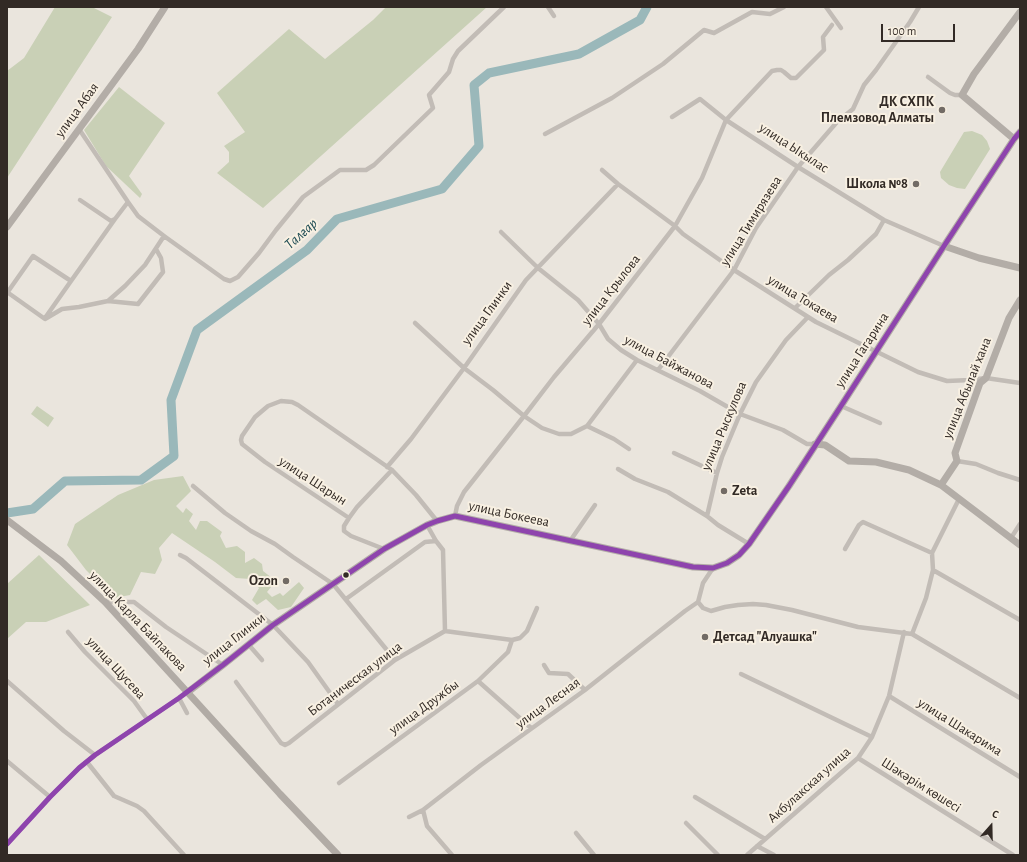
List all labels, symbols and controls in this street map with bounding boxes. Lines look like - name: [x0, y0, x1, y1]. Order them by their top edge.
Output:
- scale bar: [883, 16, 957, 42]
- text: 100 m: [888, 25, 916, 37]
- street label: улица Абая: [52, 79, 102, 141]
- place label: ДК СХПК Племзовод Алматы: [821, 94, 934, 126]
- marker: ДК СХПК Племзовод Алматы: [937, 105, 947, 115]
- street label: улица Ыкылас: [756, 119, 832, 177]
- street label: улица Тимирязева: [717, 173, 785, 269]
- place label: Школа №8: [846, 176, 908, 192]
- marker: Школа №8: [911, 179, 921, 189]
- water label: Талғар: [281, 215, 321, 253]
- street label: улица Крылова: [578, 251, 644, 329]
- street label: улица Токаева: [764, 271, 842, 327]
- street label: улица Глинки: [458, 278, 516, 348]
- street label: улица Гагарина: [832, 309, 892, 391]
- street label: улица Байжанова: [621, 331, 717, 393]
- street label: улица Абылай хана: [939, 335, 995, 441]
- street label: улица Рыскулова: [698, 379, 750, 473]
- street label: улица Шарын: [276, 453, 350, 509]
- place label: Zeta: [732, 483, 758, 499]
- marker: Zeta: [719, 486, 729, 496]
- street label: улица Бокеева: [467, 497, 551, 531]
- street label: улица Карла Байпакова: [86, 567, 190, 675]
- unlabelled marker: [341, 570, 351, 580]
- place label: Ozon: [249, 573, 278, 589]
- marker: Ozon: [281, 576, 291, 586]
- street label: улица Глинки: [199, 609, 269, 669]
- place label: Детсад "Алуашка": [713, 629, 817, 645]
- marker: Детсад "Алуашка": [700, 632, 710, 642]
- street label: улица Щусева: [83, 633, 149, 703]
- street label: Ботаническая улица: [305, 638, 405, 720]
- street label: улица Лесная: [512, 674, 584, 732]
- street label: улица Дружбы: [386, 676, 462, 738]
- street label: улица Шакарима: [915, 694, 1005, 760]
- street label: Акбулакская улица: [764, 743, 854, 827]
- street label: Шәкәрім көшесі: [878, 754, 964, 816]
- north arrow: [971, 806, 1011, 846]
- text: С: [991, 808, 1000, 820]

